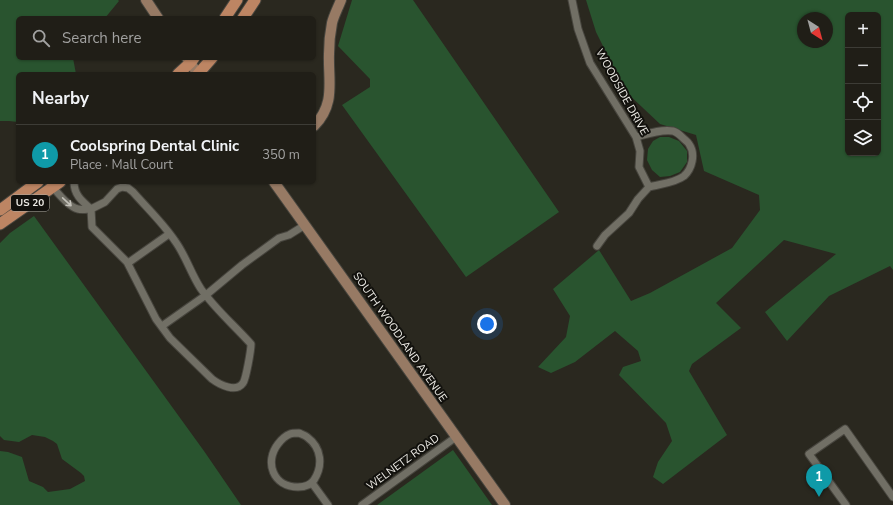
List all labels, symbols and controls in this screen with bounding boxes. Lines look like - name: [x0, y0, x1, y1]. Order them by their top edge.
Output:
- north arrow: [797, 12, 833, 48]
- map controls: [845, 12, 881, 156]
- button: +: [845, 12, 881, 48]
- search box: [16, 16, 316, 60]
- icon: search: [30, 27, 52, 49]
- text: Search here: [62, 28, 142, 48]
- street label: WOODSIDE DRIVE: [592, 46, 652, 138]
- button: −: [845, 48, 881, 84]
- button: locate: [845, 84, 881, 120]
- text: Nearby: [32, 87, 89, 110]
- button: layers: [845, 120, 881, 156]
- text: Coolspring Dental Clinic: [70, 136, 239, 156]
- text: 1: [41, 146, 49, 164]
- text: 350 m: [262, 146, 300, 164]
- text: Place · Mall Court: [70, 156, 173, 174]
- road number: US 20: [11, 195, 49, 211]
- one-way arrow: [62, 197, 72, 206]
- street label: SOUTH WOODLAND AVENUE: [349, 269, 451, 405]
- your location: [477, 314, 497, 334]
- street label: WELNETZ ROAD: [364, 430, 442, 494]
- pin: 1: [806, 464, 832, 497]

